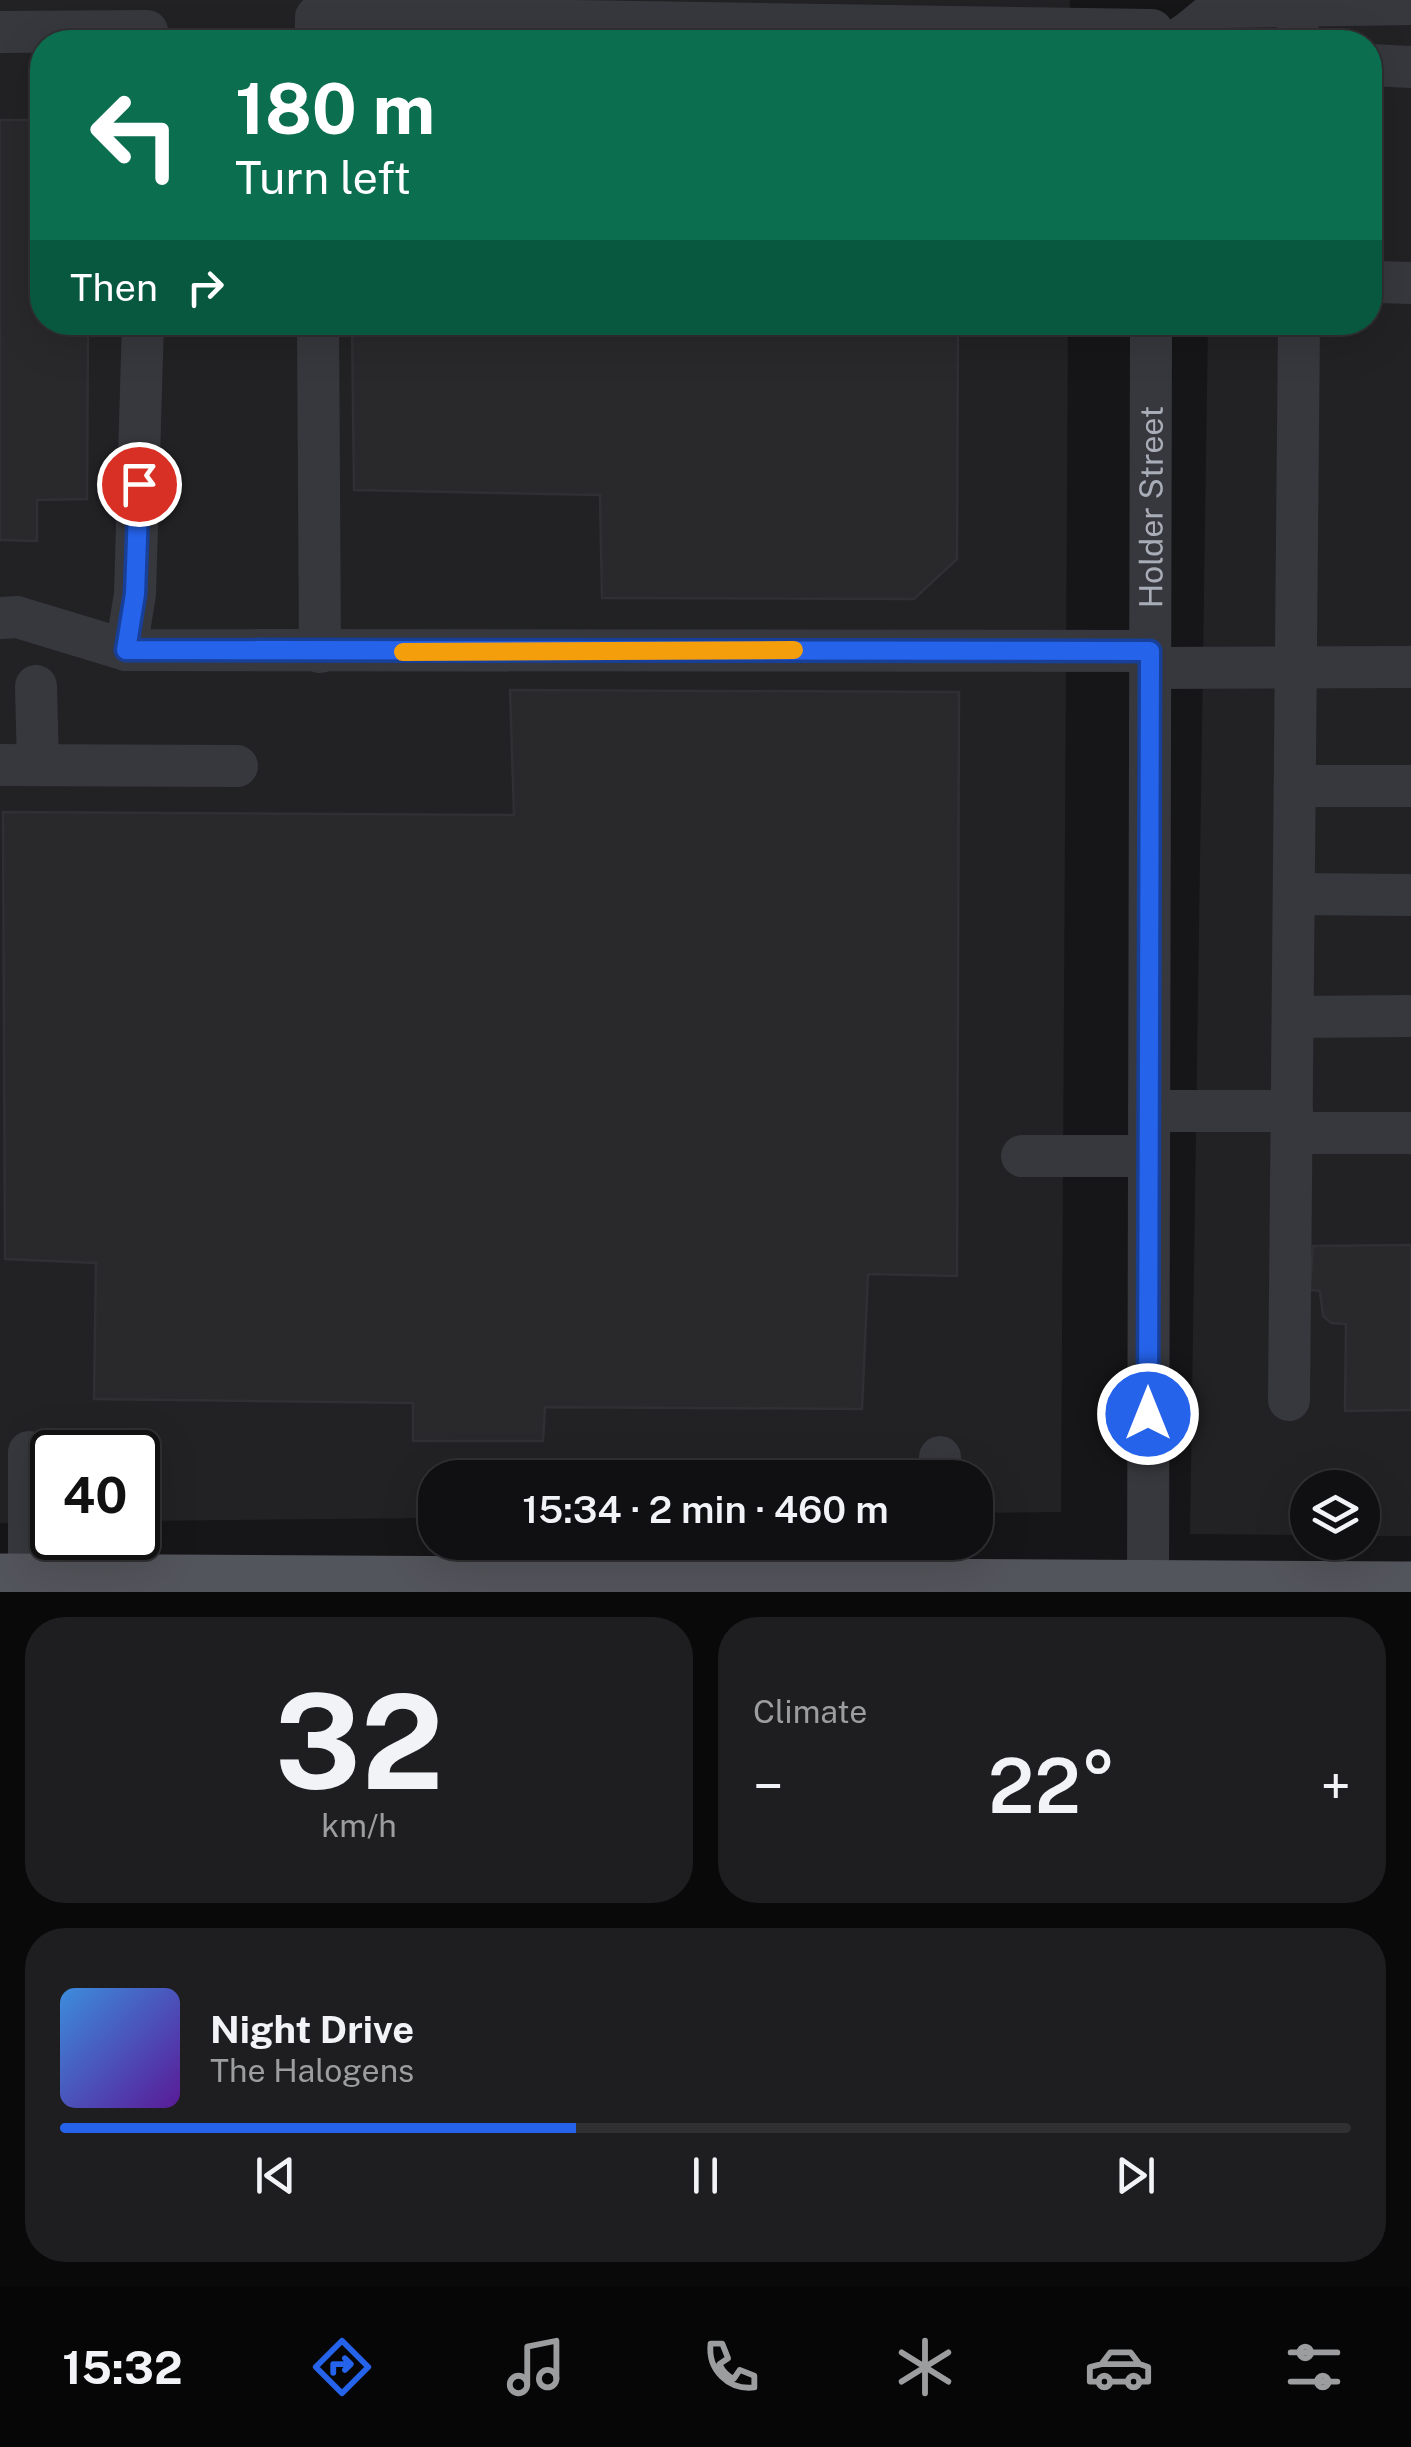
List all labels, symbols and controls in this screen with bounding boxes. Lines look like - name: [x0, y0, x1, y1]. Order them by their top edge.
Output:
- text: 180 m: [235, 67, 435, 150]
- icon: left: [70, 70, 200, 200]
- text: Turn left: [235, 151, 411, 204]
- icon: right: [178, 260, 233, 315]
- text: Then: [70, 265, 158, 310]
- street label: Holder Street: [1132, 406, 1169, 608]
- pin: [97, 442, 182, 527]
- icon: arrive: [112, 457, 167, 512]
- position arrow: [1096, 1362, 1200, 1466]
- speed limit sign: 40: [30, 1430, 160, 1560]
- map controls: [1290, 1470, 1380, 1560]
- button: layers: [1290, 1470, 1380, 1560]
- text: 15:34 · 2 min · 460 m: [522, 1487, 889, 1532]
- text: 32: [274, 1666, 444, 1818]
- text: Climate: [753, 1693, 867, 1730]
- text: 22°: [988, 1742, 1116, 1830]
- text: −: [753, 1754, 784, 1818]
- text: +: [1321, 1754, 1351, 1818]
- text: km/h: [321, 1807, 397, 1844]
- text: Night Drive: [210, 2007, 414, 2052]
- text: The Halogens: [210, 2052, 414, 2089]
- icon: previous: [248, 2148, 303, 2203]
- icon: pause: [678, 2148, 733, 2203]
- icon: next: [1108, 2148, 1163, 2203]
- icon: directions: [307, 2332, 377, 2402]
- icon: music: [501, 2332, 571, 2402]
- icon: phone: [696, 2332, 766, 2402]
- icon: climate: [890, 2332, 960, 2402]
- icon: car: [1084, 2332, 1154, 2402]
- icon: filters: [1279, 2332, 1349, 2402]
- text: 15:32: [62, 2341, 182, 2394]

